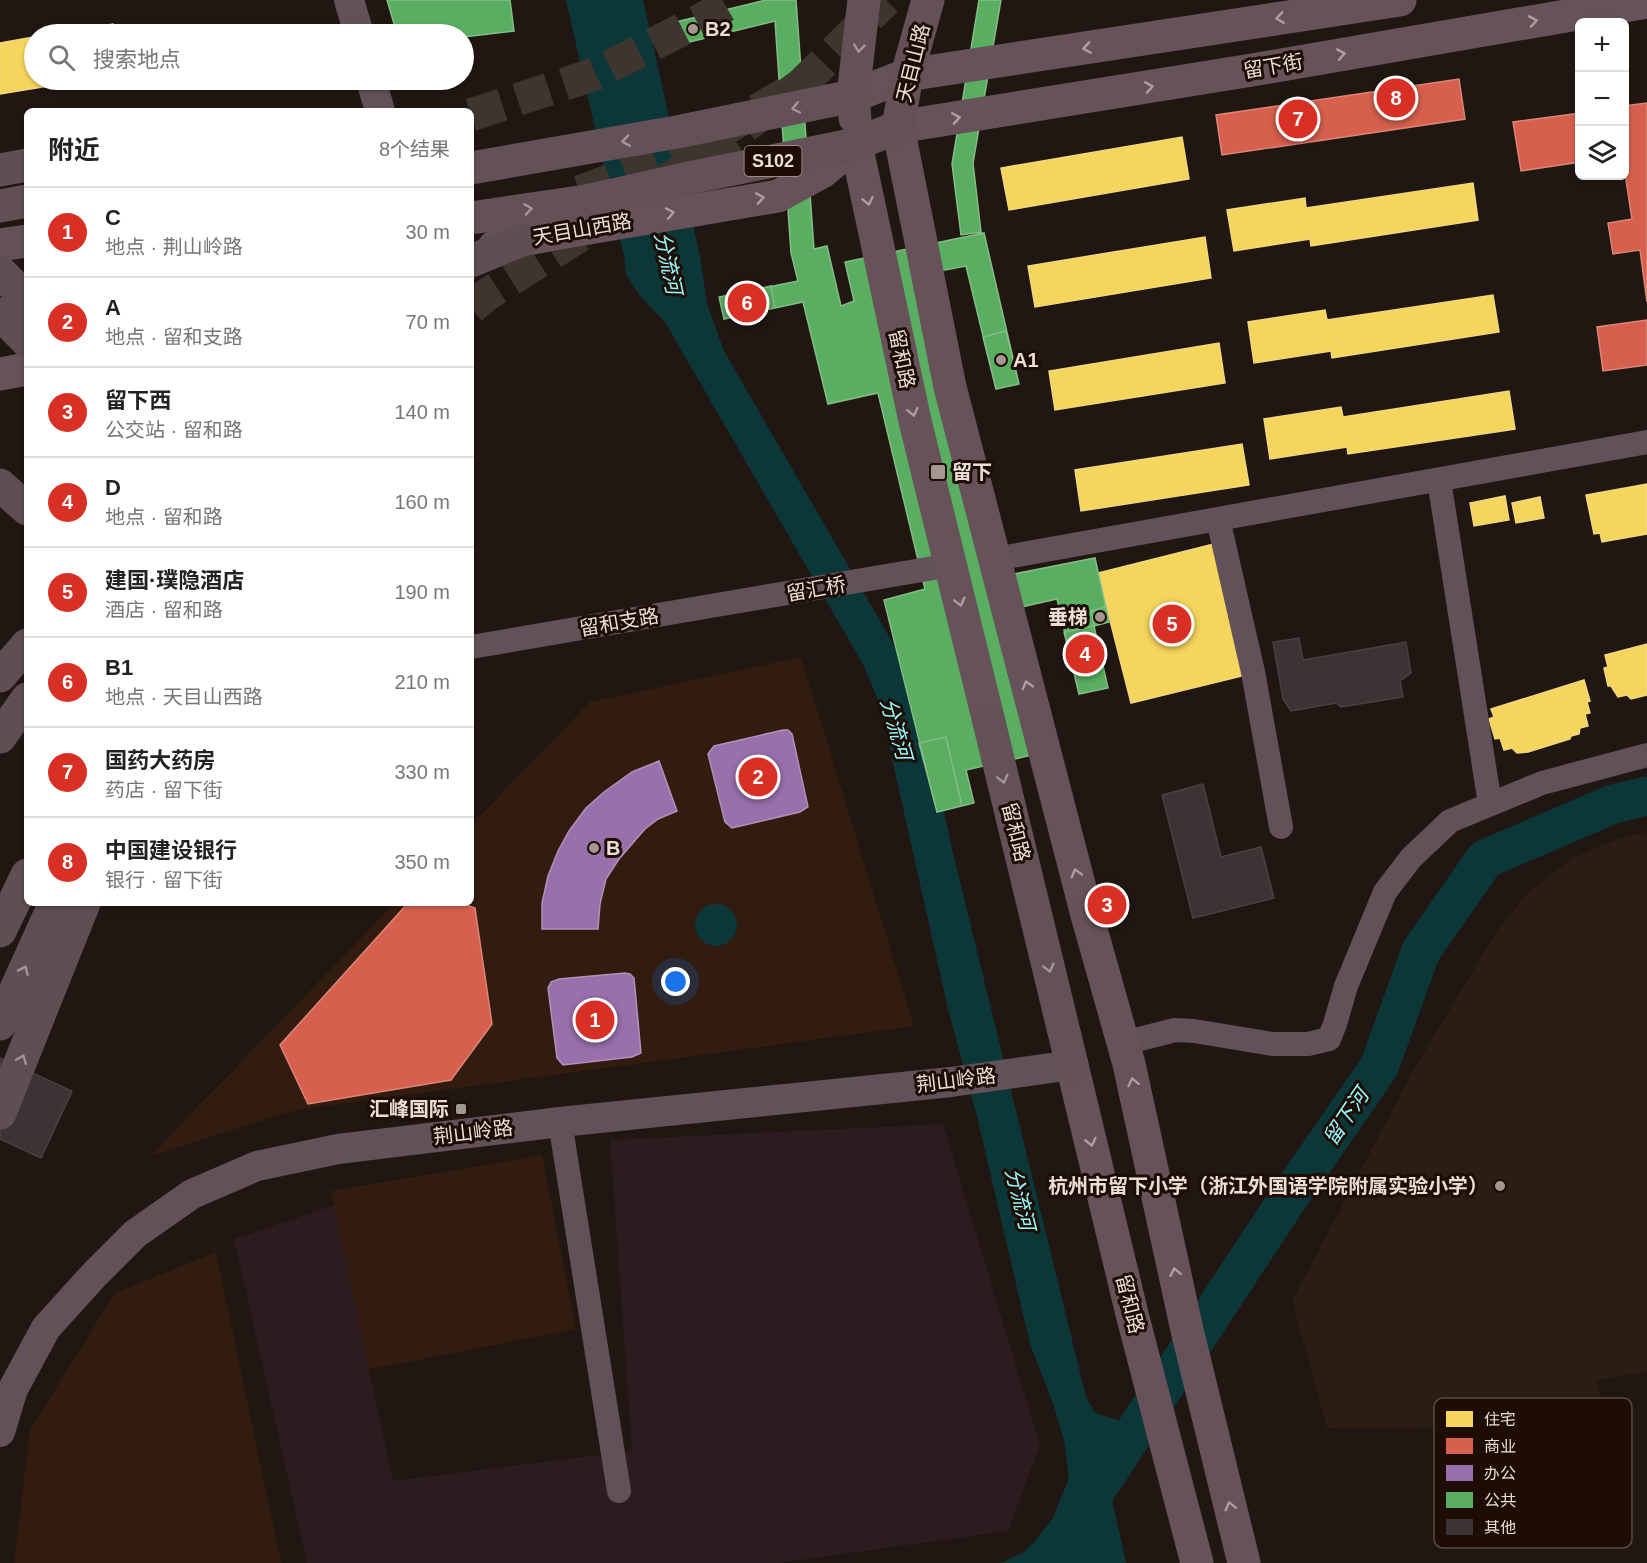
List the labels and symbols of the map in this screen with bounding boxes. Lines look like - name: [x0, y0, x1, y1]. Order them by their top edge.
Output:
- one-way arrow: [1275, 11, 1284, 23]
- one-way arrow: [1528, 15, 1538, 28]
- place label: B2: [705, 18, 731, 40]
- marker: B2: [686, 22, 700, 36]
- street label: 天目山路: [893, 22, 933, 104]
- one-way arrow: [1082, 42, 1092, 54]
- one-way arrow: [853, 44, 866, 53]
- one-way arrow: [1336, 49, 1346, 61]
- street label: 留下街: [1242, 50, 1304, 82]
- pin: 8: [1376, 76, 1416, 120]
- one-way arrow: [1144, 81, 1153, 93]
- pin: 7: [1278, 96, 1318, 142]
- one-way arrow: [791, 101, 801, 114]
- one-way arrow: [951, 112, 961, 124]
- one-way arrow: [621, 134, 631, 147]
- road number: S102: [744, 146, 802, 176]
- one-way arrow: [756, 193, 765, 205]
- one-way arrow: [861, 196, 874, 206]
- one-way arrow: [524, 204, 533, 216]
- one-way arrow: [664, 207, 674, 220]
- street label: 天目山西路: [531, 209, 633, 249]
- water label: 分流河: [651, 230, 687, 300]
- pin: 6: [728, 280, 766, 326]
- street label: 留和路: [885, 327, 919, 391]
- place label: A1: [1013, 349, 1039, 371]
- marker: A1: [994, 353, 1008, 367]
- one-way arrow: [906, 407, 919, 417]
- place label: 留下: [952, 461, 992, 483]
- marker: 留下: [929, 463, 947, 481]
- street label: 留汇桥: [785, 573, 847, 605]
- one-way arrow: [953, 596, 966, 606]
- pin: 5: [1152, 602, 1192, 646]
- street label: 留和支路: [578, 604, 660, 640]
- place label: 垂梯: [1048, 606, 1088, 628]
- marker: 垂梯: [1093, 610, 1107, 624]
- pin: 4: [1066, 632, 1104, 676]
- one-way arrow: [1022, 680, 1034, 691]
- water label: 分流河: [877, 695, 917, 766]
- pin: 2: [738, 754, 777, 800]
- one-way arrow: [996, 774, 1009, 784]
- street label: 留和路: [998, 800, 1034, 864]
- place label: B: [606, 837, 620, 859]
- marker: B: [587, 841, 601, 855]
- one-way arrow: [1071, 869, 1083, 879]
- pin: 3: [1088, 882, 1126, 928]
- one-way arrow: [1042, 963, 1055, 973]
- one-way arrow: [17, 966, 29, 977]
- your location: [661, 967, 690, 996]
- pin: 1: [576, 998, 614, 1042]
- one-way arrow: [15, 1054, 27, 1065]
- street label: 荆山岭路: [915, 1064, 997, 1096]
- one-way arrow: [1127, 1077, 1140, 1087]
- water label: 留下河: [1318, 1081, 1375, 1149]
- place label: 汇峰国际: [369, 1098, 449, 1120]
- marker: 汇峰国际: [454, 1102, 468, 1116]
- street label: 荆山岭路: [432, 1116, 514, 1148]
- one-way arrow: [1084, 1137, 1097, 1147]
- water label: 分流河: [1002, 1166, 1040, 1236]
- place label: 杭州市留下小学（浙江外国语学院附属实验小学）: [1048, 1175, 1488, 1197]
- marker: 杭州市留下小学（浙江外国语学院附属实验小学）: [1493, 1179, 1507, 1193]
- one-way arrow: [1169, 1268, 1182, 1278]
- street label: 留和路: [1112, 1272, 1148, 1336]
- legend: [1434, 1398, 1632, 1548]
- text: 住宅: [1484, 1411, 1516, 1428]
- text: 商业: [1484, 1438, 1516, 1455]
- text: 办公: [1484, 1465, 1516, 1482]
- text: 公共: [1484, 1492, 1516, 1509]
- one-way arrow: [1225, 1501, 1238, 1511]
- text: 其他: [1484, 1519, 1516, 1536]

